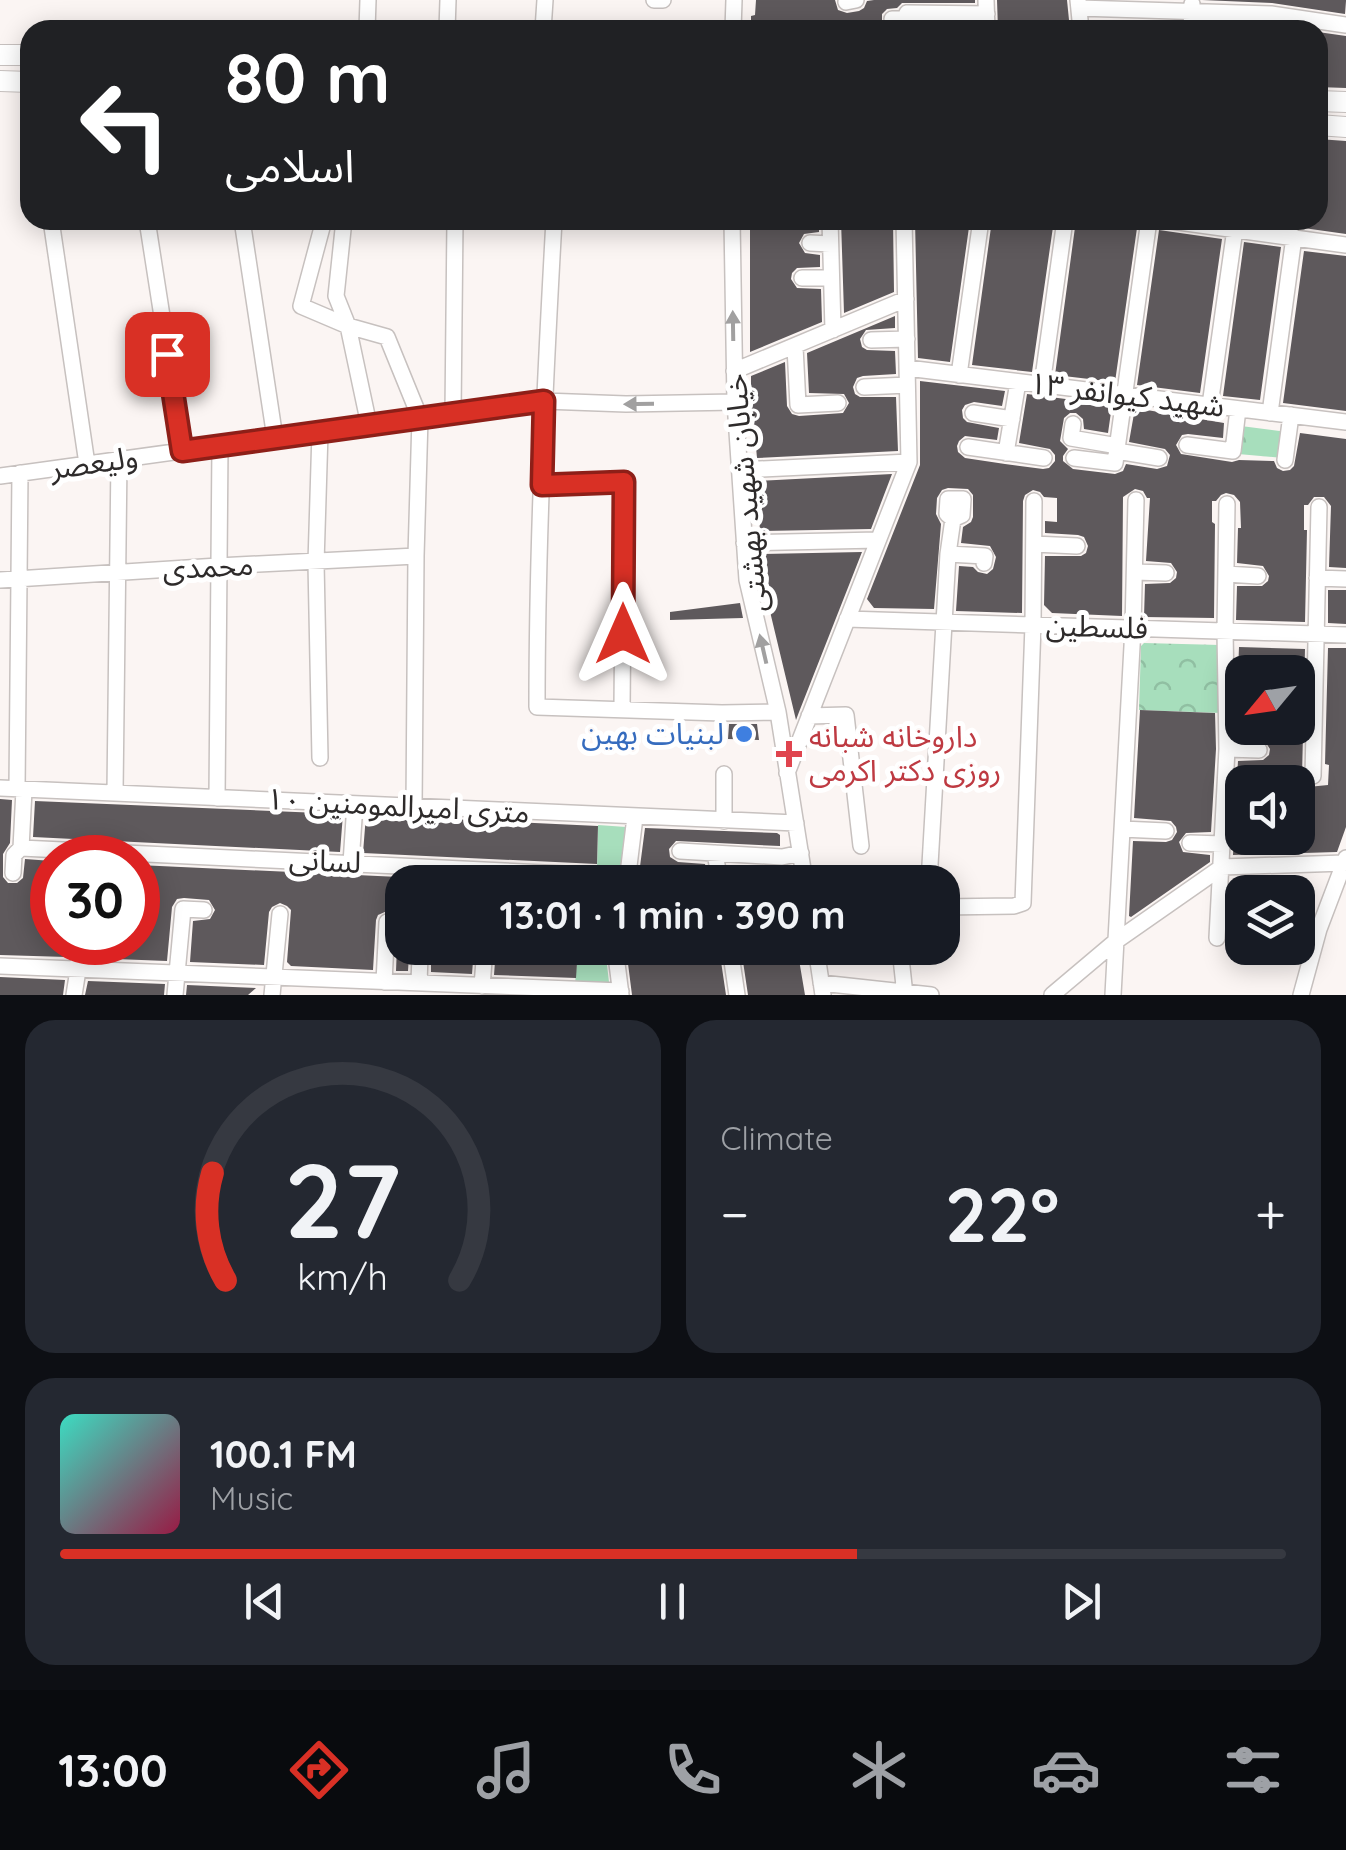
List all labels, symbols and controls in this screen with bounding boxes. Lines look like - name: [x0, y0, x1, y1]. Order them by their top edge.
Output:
- text: 80 m: [225, 33, 390, 121]
- icon: left: [60, 60, 190, 190]
- text: اسلامی: [225, 137, 355, 193]
- one-way arrow: [725, 310, 741, 342]
- pin: [125, 312, 210, 397]
- icon: arrive: [140, 327, 195, 382]
- street label: شهید کیوانفر ۱۳: [1027, 363, 1227, 425]
- street label: خیابان شهید بهشتی: [716, 372, 774, 614]
- one-way arrow: [623, 396, 655, 412]
- street label: ولیعصر: [46, 437, 140, 487]
- street label: محمدی: [162, 545, 254, 587]
- position arrow: [571, 582, 675, 686]
- street label: فلسطین: [1045, 605, 1149, 647]
- one-way arrow: [755, 633, 770, 664]
- north arrow: [1225, 655, 1315, 745]
- map controls: [1225, 655, 1315, 965]
- place label: لبنیات بهین: [581, 714, 724, 752]
- place label: داروخانه شبانه روزی دکتر اکرمی: [809, 717, 1001, 789]
- marker: لبنیات بهین: [733, 723, 755, 745]
- marker: داروخانه شبانه روزی دکتر اکرمی: [778, 743, 800, 765]
- button: sound: [1225, 765, 1315, 855]
- street label: ۱۰ متری امیرالمومنین: [266, 779, 530, 831]
- speed limit sign: 30: [30, 835, 160, 965]
- street label: لسانی: [288, 839, 362, 881]
- button: layers: [1225, 875, 1315, 965]
- text: 13:01 · 1 min · 390 m: [499, 891, 846, 939]
- text: Climate: [721, 1118, 833, 1158]
- text: 27: [285, 1134, 401, 1264]
- text: 22°: [945, 1167, 1059, 1261]
- text: −: [721, 1179, 749, 1248]
- text: +: [1255, 1179, 1286, 1248]
- text: km/h: [297, 1254, 388, 1299]
- text: 100.1 FM: [210, 1430, 357, 1478]
- text: Music: [210, 1478, 293, 1518]
- icon: previous: [237, 1574, 292, 1629]
- icon: pause: [645, 1574, 700, 1629]
- icon: next: [1054, 1574, 1109, 1629]
- icon: directions: [284, 1735, 354, 1805]
- icon: music: [471, 1735, 541, 1805]
- icon: phone: [658, 1735, 728, 1805]
- icon: climate: [844, 1735, 914, 1805]
- icon: car: [1031, 1735, 1101, 1805]
- icon: filters: [1218, 1735, 1288, 1805]
- text: 13:00: [58, 1742, 168, 1798]

